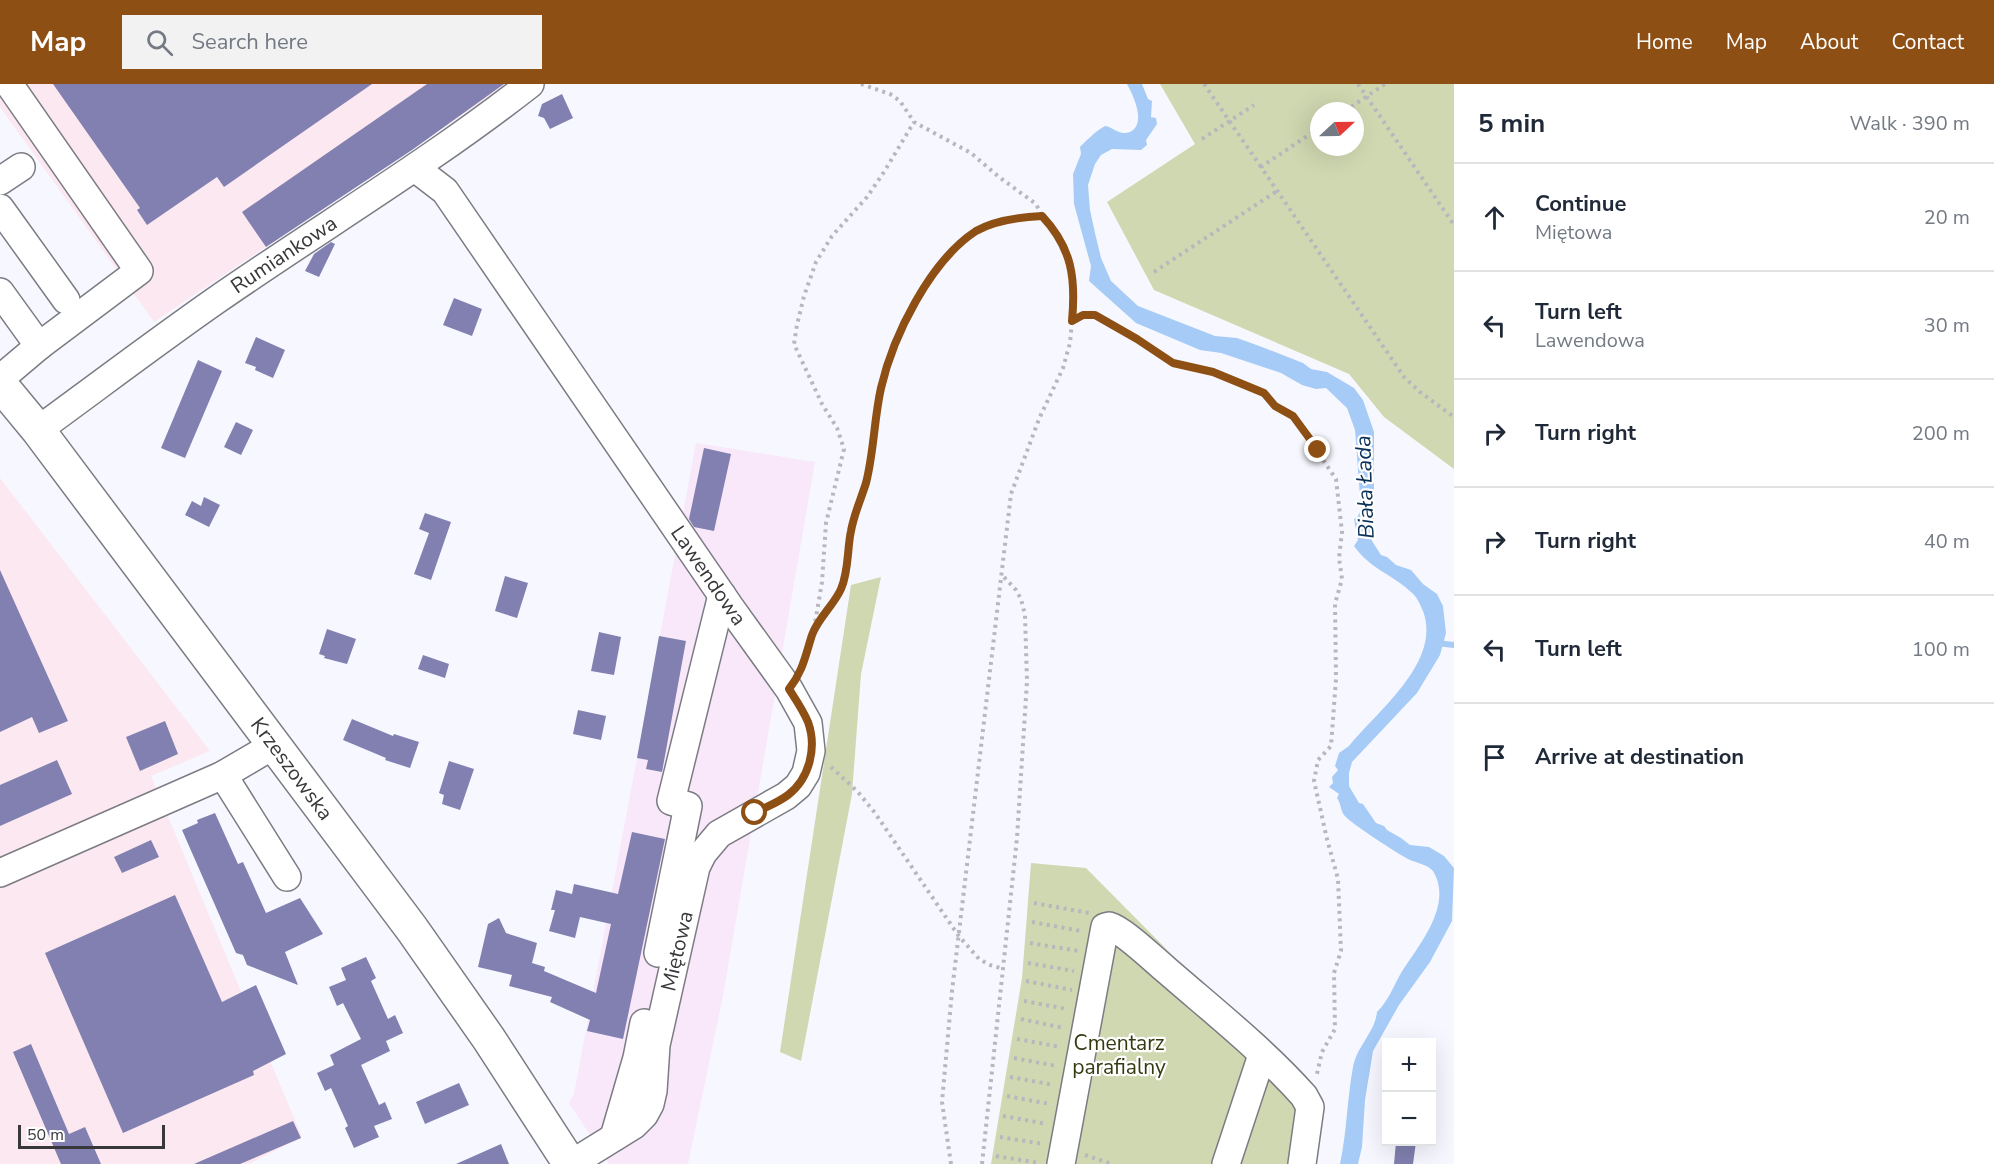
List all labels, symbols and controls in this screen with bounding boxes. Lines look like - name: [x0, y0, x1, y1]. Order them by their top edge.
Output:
- search box: [122, 15, 542, 69]
- text: Map: [30, 23, 86, 61]
- icon: search: [143, 26, 176, 59]
- text: Search here: [191, 27, 308, 57]
- text: Home: [1636, 28, 1693, 56]
- text: Map: [1726, 28, 1767, 56]
- text: About: [1800, 28, 1858, 56]
- text: Contact: [1891, 28, 1964, 56]
- north arrow: [1310, 102, 1364, 156]
- text: 5 min: [1478, 106, 1545, 141]
- text: Walk · 390 m: [1850, 110, 1970, 137]
- text: Continue: [1535, 189, 1626, 219]
- icon: ahead: [1478, 201, 1511, 234]
- text: 20 m: [1924, 204, 1970, 231]
- street label: Rumiankowa: [225, 209, 342, 300]
- text: Miętowa: [1535, 219, 1612, 246]
- text: Turn left: [1535, 297, 1622, 327]
- icon: left: [1478, 309, 1511, 342]
- text: 30 m: [1924, 312, 1970, 339]
- text: Lawendowa: [1535, 327, 1645, 354]
- icon: right: [1478, 417, 1511, 450]
- text: Turn right: [1535, 418, 1636, 448]
- text: 200 m: [1912, 420, 1970, 447]
- water label: Biała Łada: [1348, 435, 1382, 539]
- route end: [1304, 436, 1330, 462]
- street label: Lawendowa: [664, 520, 753, 631]
- icon: right: [1478, 525, 1511, 558]
- text: Turn right: [1535, 526, 1636, 556]
- text: 40 m: [1924, 528, 1970, 555]
- icon: left: [1478, 633, 1511, 666]
- text: Turn left: [1535, 634, 1622, 664]
- text: 100 m: [1912, 636, 1970, 663]
- street label: Krzeszowska: [244, 712, 340, 826]
- icon: arrive: [1478, 741, 1511, 774]
- text: Arrive at destination: [1535, 742, 1744, 772]
- route start: [741, 799, 767, 825]
- street label: Miętowa: [654, 908, 700, 994]
- park label: Cmentarz parafialny: [1072, 1029, 1166, 1081]
- map controls: [1382, 1038, 1436, 1146]
- button: +: [1382, 1038, 1436, 1092]
- button: −: [1382, 1092, 1436, 1146]
- scale bar: [18, 1122, 165, 1150]
- text: 50 m: [27, 1124, 64, 1146]

